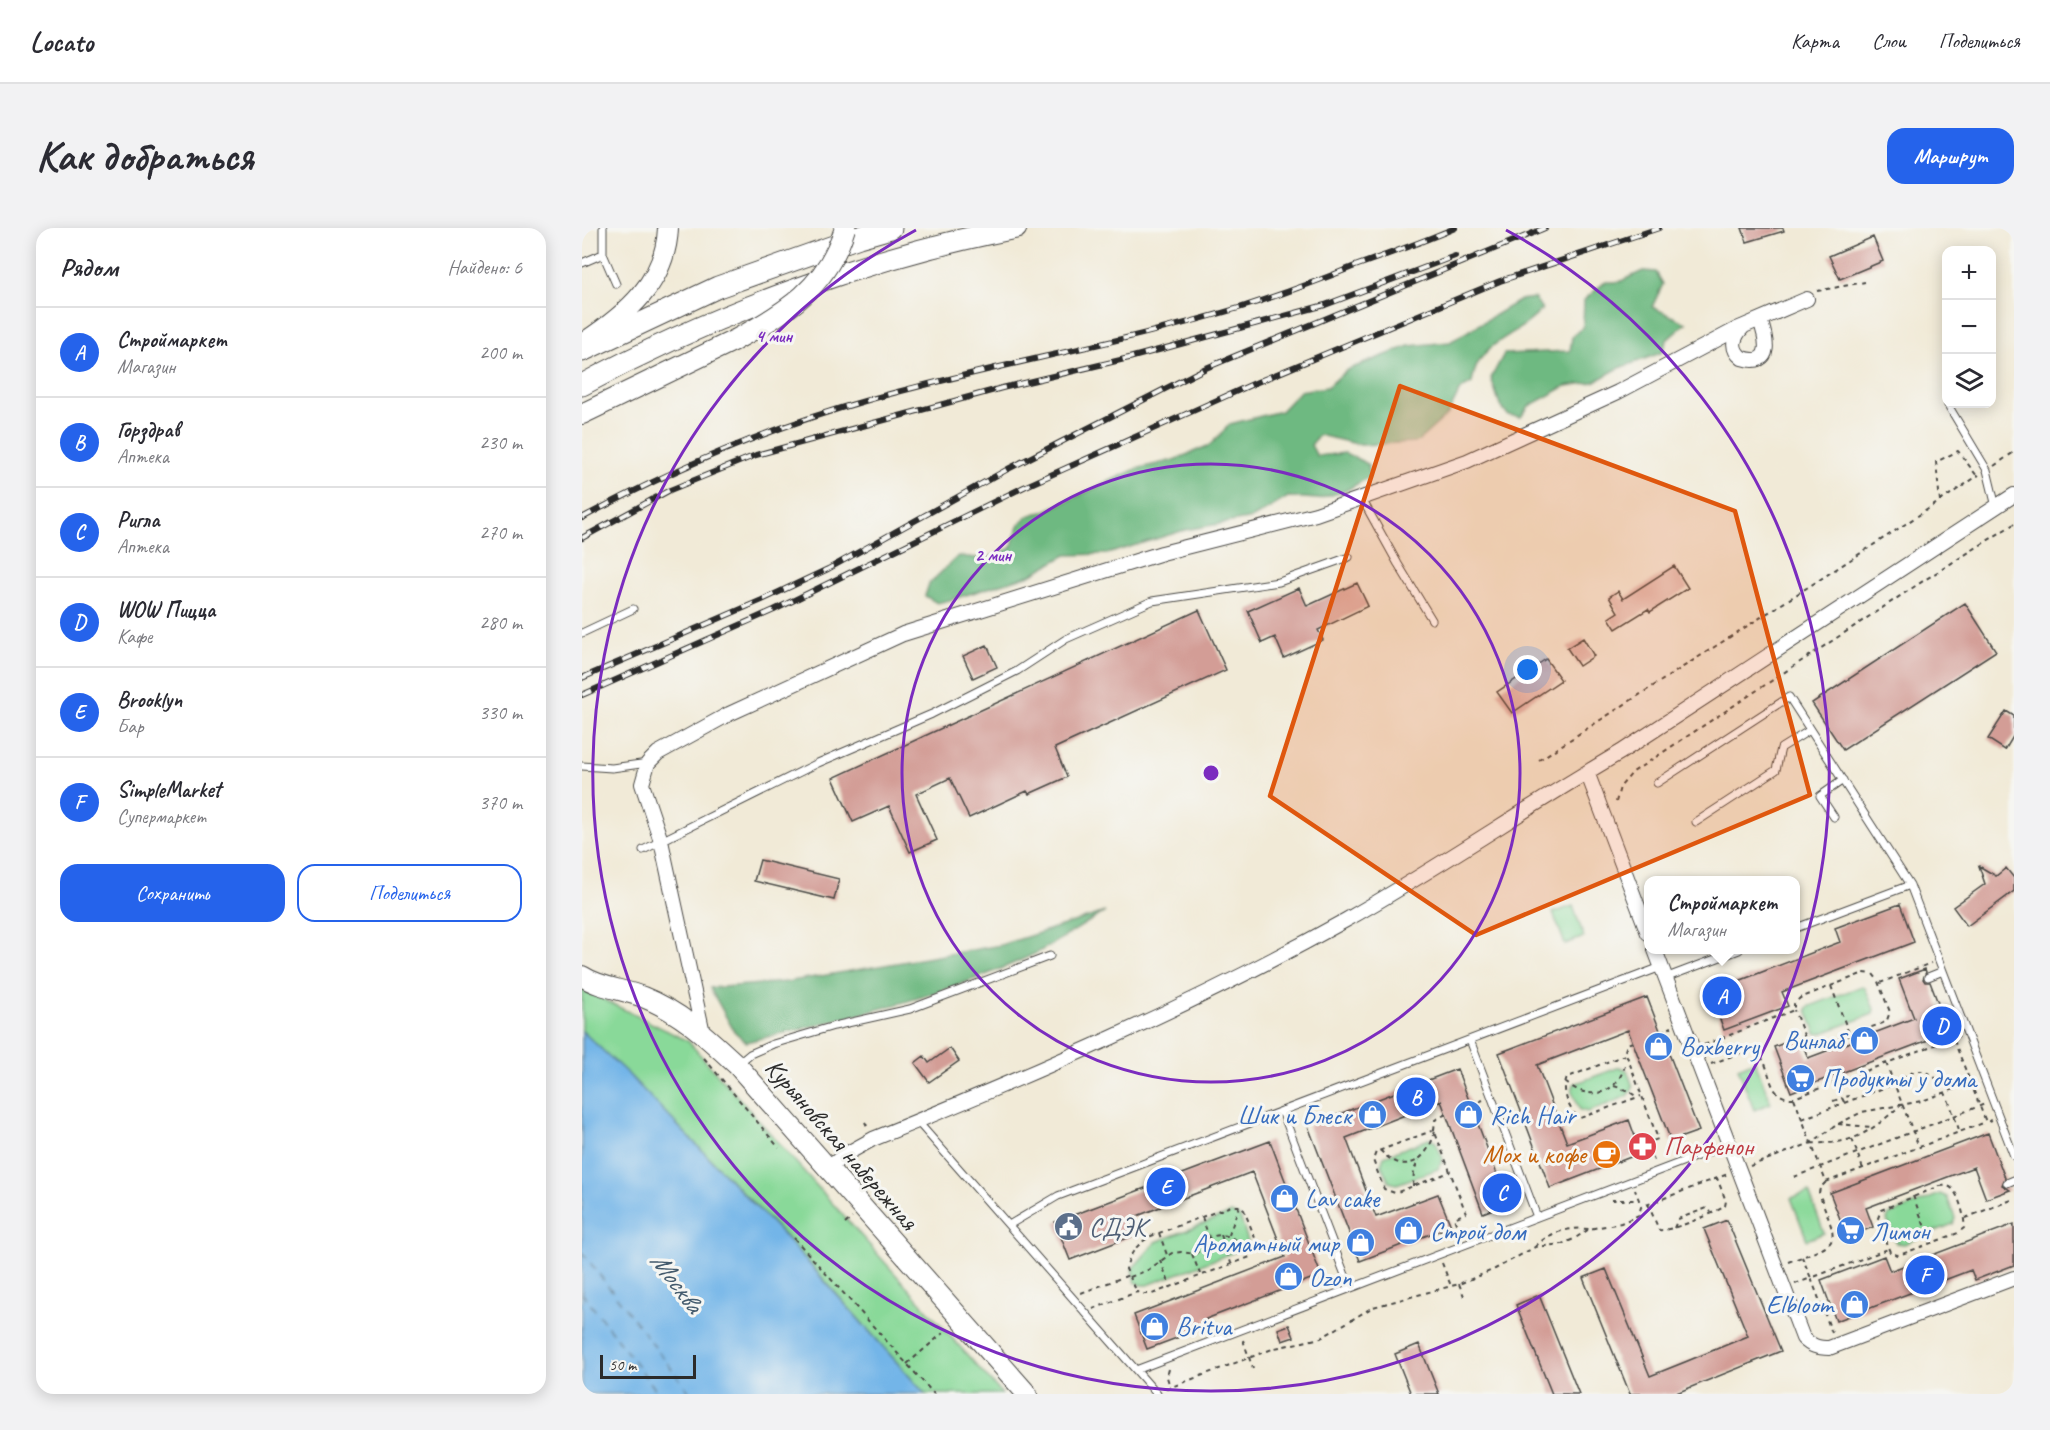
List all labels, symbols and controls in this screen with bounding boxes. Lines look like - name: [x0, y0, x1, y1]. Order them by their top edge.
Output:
- text: Locato: [30, 24, 93, 59]
- text: Карта: [1791, 28, 1839, 54]
- text: Слои: [1872, 28, 1906, 54]
- text: Поделиться: [1939, 28, 2020, 54]
- button: Маршрут: [1887, 128, 2014, 184]
- text: Как добраться: [36, 130, 253, 183]
- map controls: [1942, 246, 1996, 408]
- button: +: [1942, 246, 1996, 300]
- text: Рядом: [60, 251, 118, 284]
- text: Найдено: 6: [447, 255, 522, 280]
- button: −: [1942, 300, 1996, 354]
- text: 4 мин: [756, 325, 793, 347]
- text: Строймаркет: [117, 326, 226, 354]
- text: A: [74, 340, 85, 365]
- text: 200 m: [479, 340, 522, 365]
- text: Магазин: [117, 354, 175, 379]
- button: layers: [1942, 354, 1996, 408]
- text: Горздрав: [117, 416, 180, 444]
- text: B: [74, 430, 85, 455]
- text: 230 m: [479, 430, 522, 455]
- text: Аптека: [117, 444, 169, 469]
- text: Ригла: [117, 506, 160, 534]
- text: C: [75, 520, 84, 545]
- text: 270 m: [479, 520, 522, 545]
- text: Аптека: [117, 534, 169, 559]
- text: 2 мин: [975, 544, 1012, 566]
- text: WOW Пицца: [117, 596, 215, 624]
- text: D: [74, 610, 85, 635]
- text: 280 m: [479, 610, 522, 635]
- text: Кафе: [117, 624, 152, 649]
- your location: [1513, 655, 1542, 684]
- text: Brooklyn: [117, 686, 182, 714]
- text: E: [74, 700, 85, 725]
- text: 330 m: [479, 700, 522, 725]
- text: Бар: [117, 714, 143, 739]
- centre of rings: [1201, 763, 1221, 783]
- text: SimpleMarket: [117, 776, 221, 804]
- text: F: [75, 790, 84, 815]
- text: 370 m: [479, 790, 522, 815]
- text: Супермаркет: [117, 804, 206, 829]
- button: Сохранить: [60, 864, 285, 922]
- button: Поделиться: [297, 864, 522, 922]
- popup: [1644, 876, 1800, 954]
- text: Строймаркет: [1667, 889, 1777, 917]
- text: Магазин: [1667, 917, 1726, 942]
- pin: A: [1702, 974, 1742, 1018]
- pin: D: [1922, 1004, 1962, 1048]
- place label: Винлаб: [1784, 1024, 1848, 1057]
- shop icon: Винлаб: [1848, 1024, 1880, 1056]
- shop icon: Boxberry: [1643, 1030, 1675, 1062]
- place label: Boxberry: [1680, 1030, 1761, 1063]
- street label: Курьяновская набережная: [758, 1052, 926, 1238]
- supermarket icon: Продукты у дома: [1785, 1062, 1817, 1094]
- place label: Продукты у дома: [1822, 1062, 1978, 1095]
- pin: B: [1396, 1074, 1436, 1120]
- place label: Шик и Блеск: [1237, 1099, 1353, 1132]
- shop icon: Шик и Блеск: [1356, 1099, 1388, 1131]
- shop icon: Rich Hair: [1453, 1099, 1485, 1131]
- place label: Rich Hair: [1490, 1099, 1578, 1132]
- pharmacy icon: Парфенон: [1627, 1130, 1659, 1162]
- place label: Парфенон: [1664, 1130, 1755, 1163]
- place label: Мох и кофе: [1483, 1138, 1589, 1171]
- cafe icon: Мох и кофе: [1591, 1138, 1623, 1170]
- pin: E: [1146, 1164, 1186, 1210]
- pin: C: [1482, 1170, 1522, 1216]
- shop icon: Lav cake: [1268, 1182, 1300, 1214]
- place label: Lav cake: [1305, 1182, 1381, 1215]
- public building icon: СДЭК: [1052, 1211, 1084, 1243]
- place label: СДЭК: [1089, 1211, 1151, 1244]
- shop icon: Строй дом: [1393, 1215, 1425, 1247]
- place label: Строй дом: [1430, 1215, 1527, 1248]
- supermarket icon: Лимон: [1834, 1215, 1866, 1247]
- place label: Лимон: [1871, 1215, 1931, 1248]
- place label: Ароматный мир: [1193, 1227, 1341, 1260]
- shop icon: Ароматный мир: [1344, 1227, 1376, 1259]
- water label: Москва: [643, 1245, 712, 1321]
- pin: F: [1906, 1252, 1944, 1298]
- shop icon: Ozon: [1272, 1261, 1304, 1293]
- place label: Ozon: [1309, 1261, 1352, 1294]
- place label: Elbloom: [1766, 1288, 1835, 1321]
- shop icon: Elbloom: [1838, 1288, 1870, 1320]
- shop icon: Britva: [1139, 1310, 1171, 1342]
- place label: Britva: [1176, 1310, 1233, 1343]
- scale bar: [600, 1352, 696, 1380]
- text: 50 m: [609, 1355, 636, 1375]

